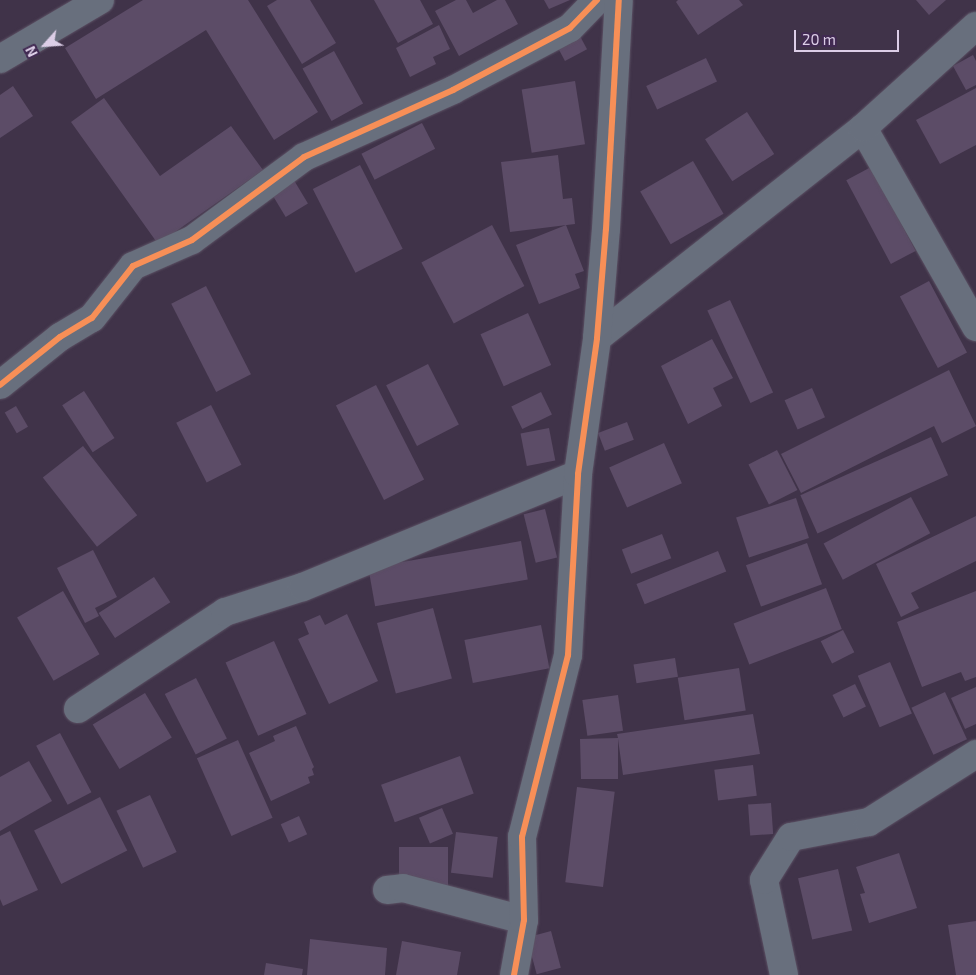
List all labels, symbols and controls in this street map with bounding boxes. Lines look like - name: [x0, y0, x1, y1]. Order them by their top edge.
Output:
- north arrow: [20, 20, 70, 70]
- scale bar: [796, 20, 901, 52]
- text: 20 m: [802, 30, 836, 48]
- text: N: [21, 44, 41, 60]

